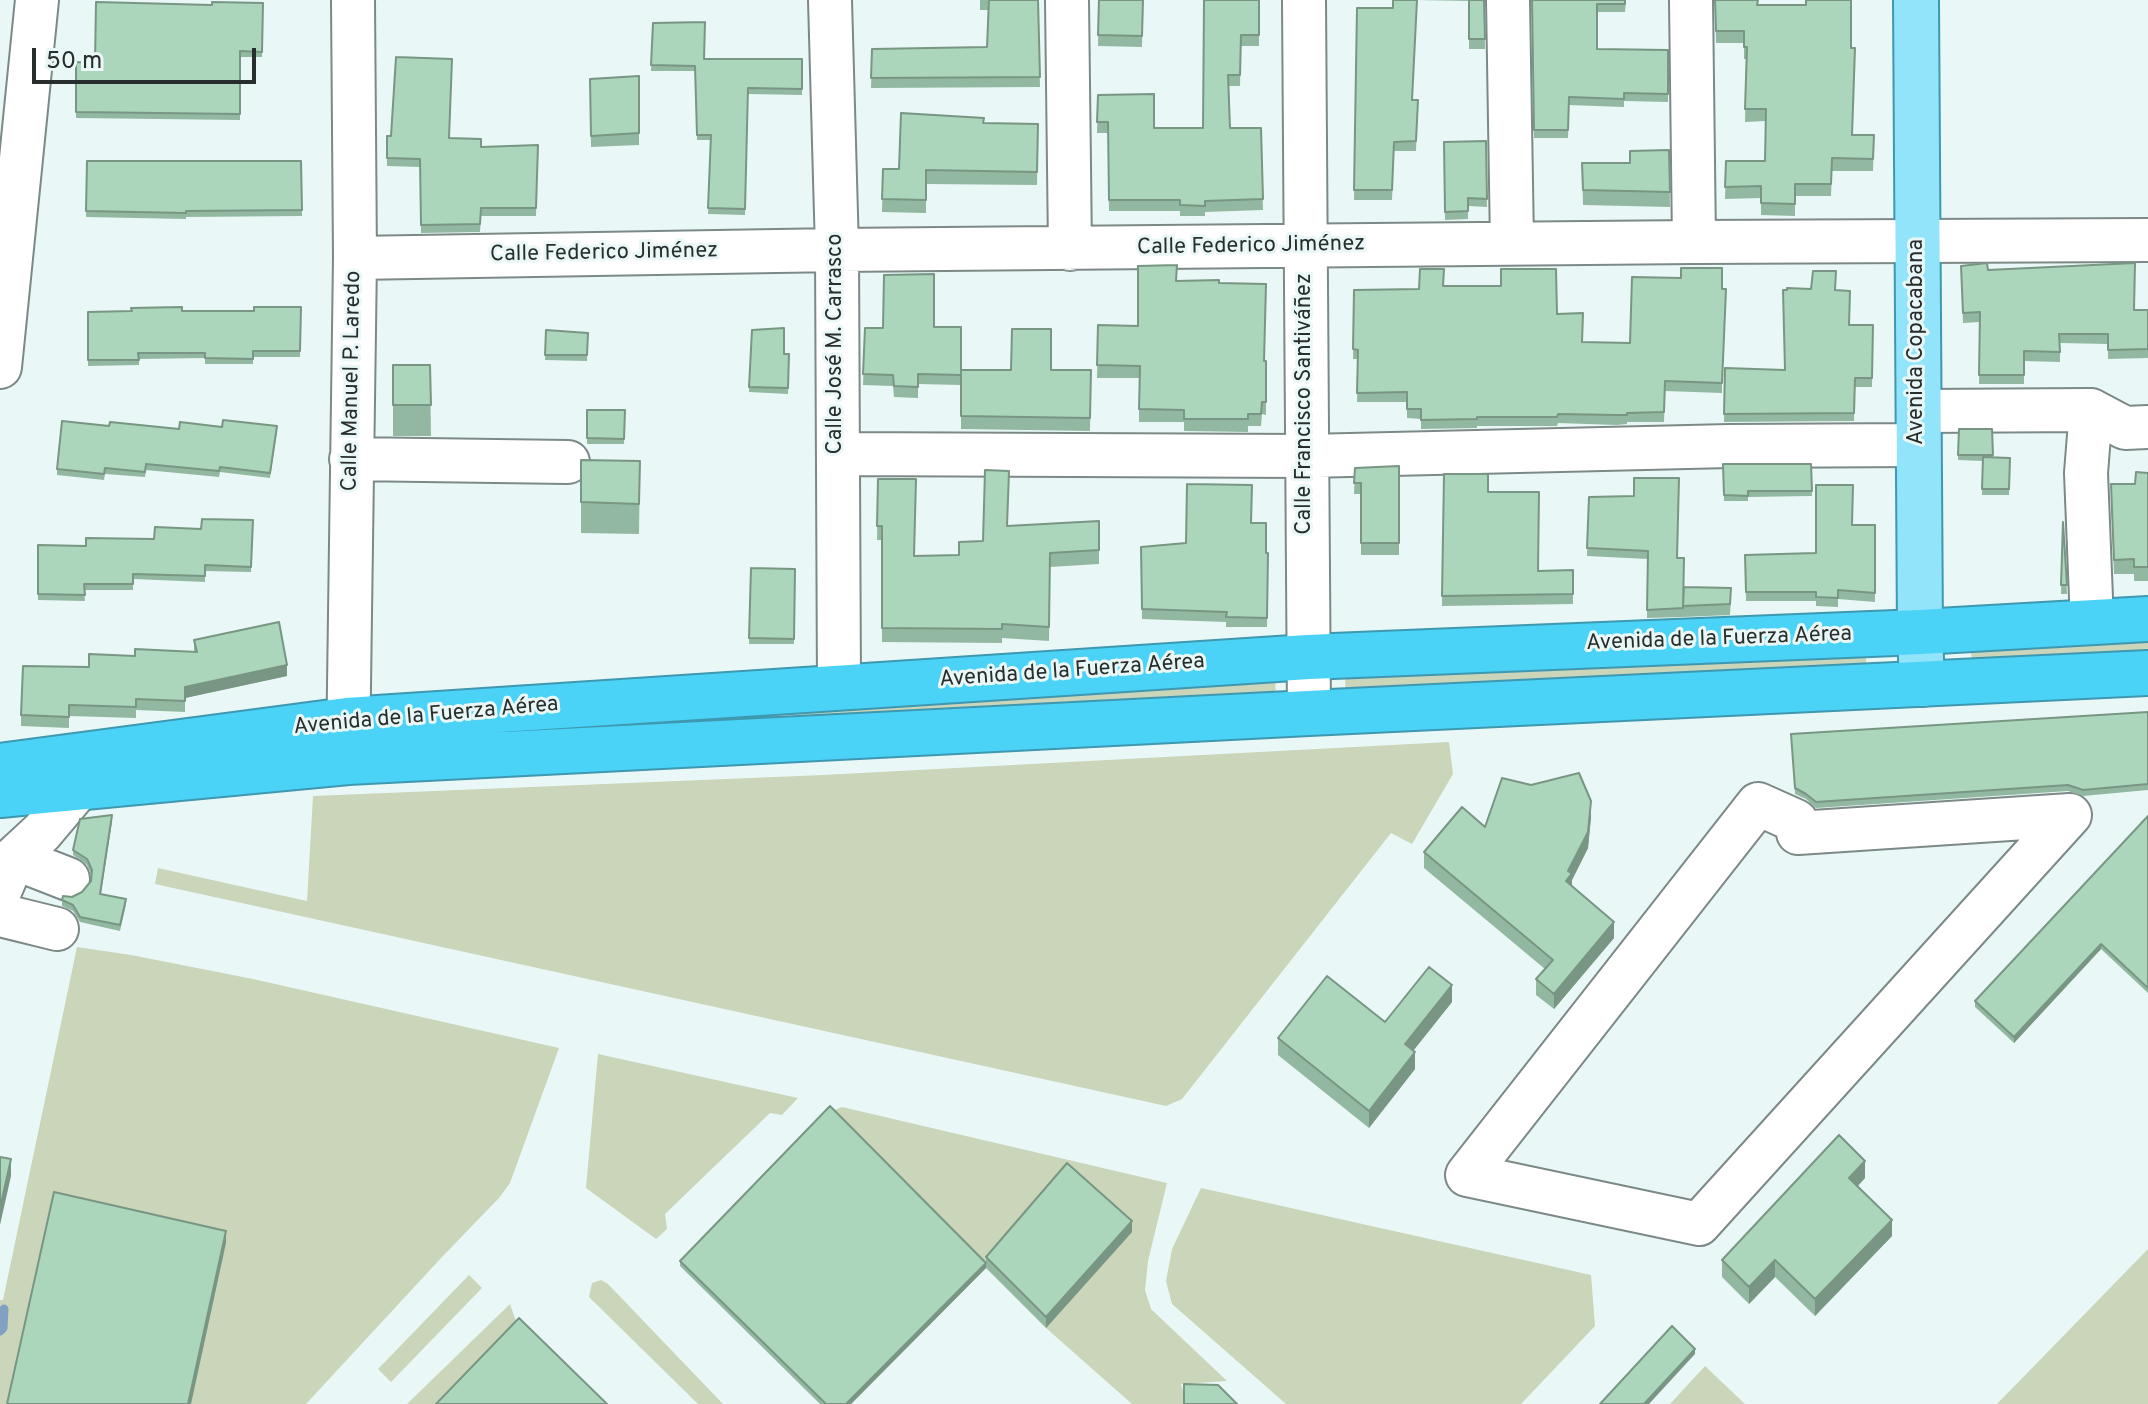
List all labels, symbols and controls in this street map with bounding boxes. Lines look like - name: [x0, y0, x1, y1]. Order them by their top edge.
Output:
- scale bar: [36, 32, 260, 82]
- text: 50 m: [46, 47, 102, 77]
- street label: Calle Federico Jiménez: [1137, 232, 1365, 262]
- street label: Calle José M. Carrasco: [824, 234, 850, 454]
- street label: Calle Federico Jiménez: [490, 239, 718, 269]
- street label: Avenida Copacabana: [1905, 239, 1931, 445]
- street label: Calle Manuel P. Laredo: [338, 270, 368, 492]
- street label: Calle Francisco Santiváñez: [1293, 273, 1319, 535]
- street label: Avenida de la Fuerza Aérea: [1586, 622, 1852, 658]
- street label: Avenida de la Fuerza Aérea: [938, 650, 1206, 694]
- street label: Avenida de la Fuerza Aérea: [292, 692, 560, 742]

